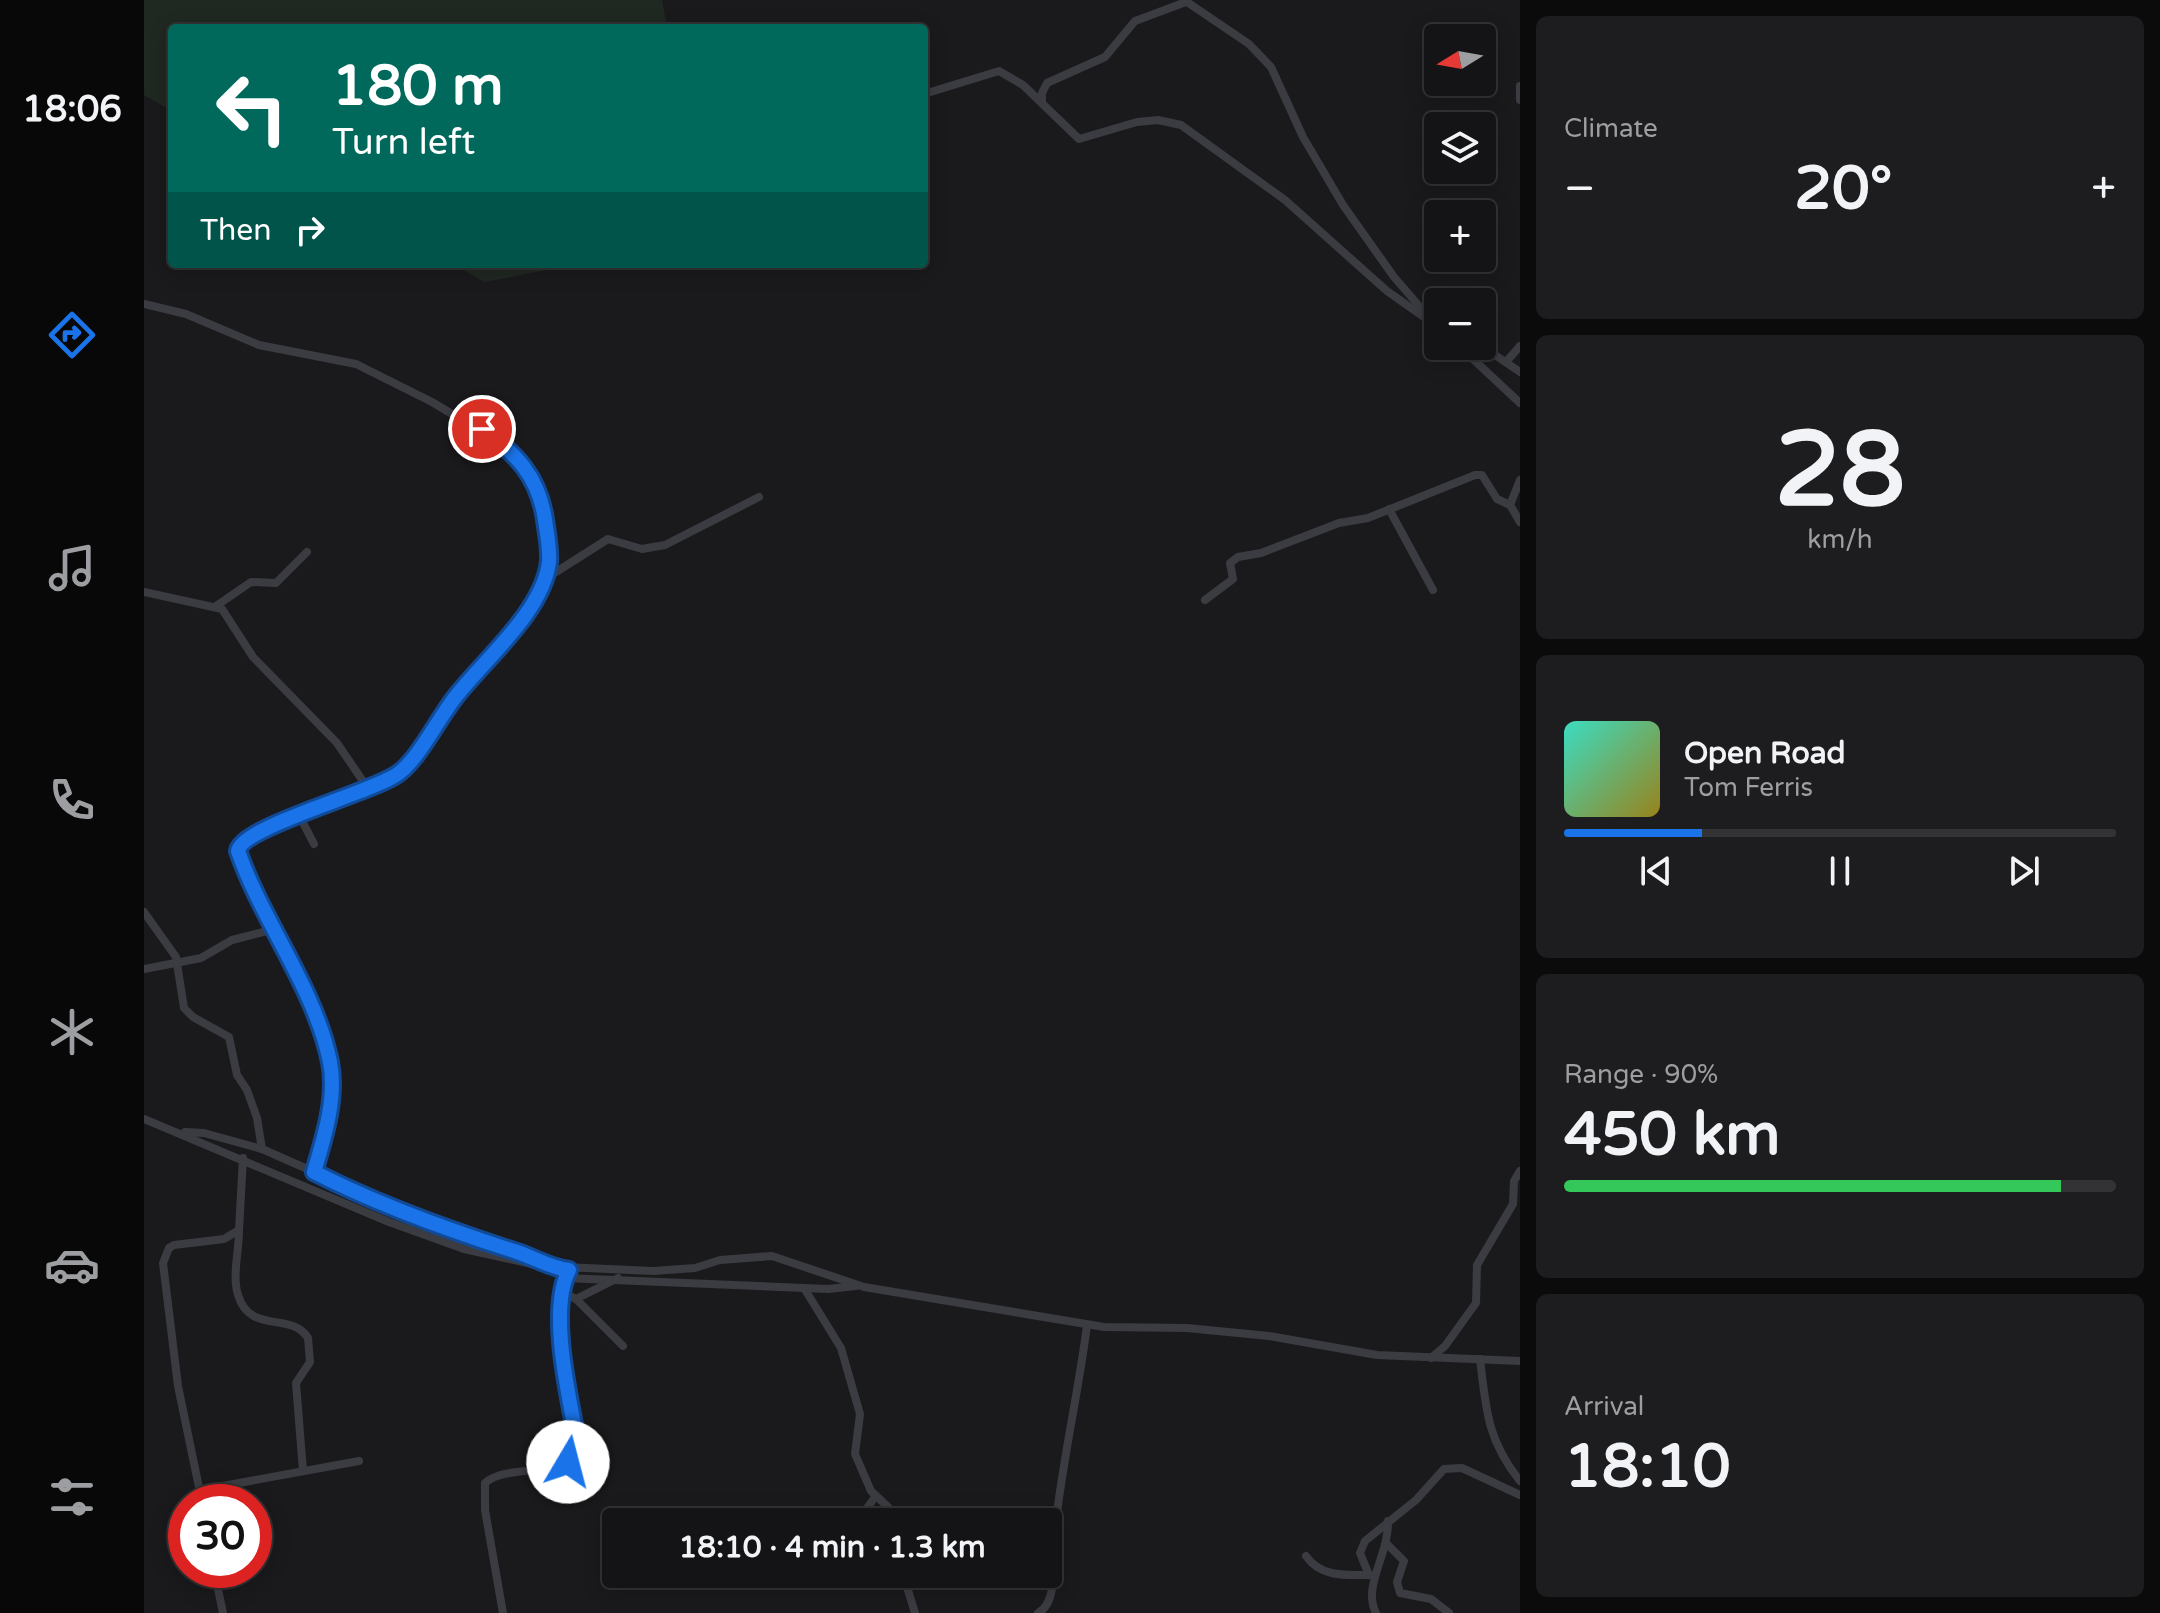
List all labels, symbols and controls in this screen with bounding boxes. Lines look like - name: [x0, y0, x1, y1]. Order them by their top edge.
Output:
- north arrow: [1424, 24, 1496, 96]
- map controls: [1424, 24, 1496, 360]
- text: 180 m: [332, 53, 503, 120]
- icon: left: [200, 56, 304, 160]
- text: 18:06: [22, 88, 122, 131]
- button: layers: [1424, 112, 1496, 184]
- text: Climate: [1564, 113, 1658, 144]
- text: Turn left: [332, 121, 475, 164]
- text: 20°: [1794, 153, 1892, 225]
- text: −: [1564, 163, 1595, 216]
- text: +: [2091, 163, 2116, 216]
- button: +: [1424, 200, 1496, 272]
- icon: right: [288, 208, 332, 252]
- text: Then: [200, 212, 272, 249]
- button: −: [1424, 288, 1496, 360]
- icon: directions: [44, 307, 100, 363]
- pin: [448, 395, 516, 463]
- icon: arrive: [460, 407, 504, 451]
- text: 28: [1775, 409, 1905, 534]
- text: km/h: [1807, 524, 1873, 555]
- icon: music: [44, 540, 100, 596]
- text: Open Road: [1684, 735, 1845, 772]
- icon: phone: [44, 772, 100, 828]
- text: Tom Ferris: [1684, 772, 1813, 803]
- icon: previous: [1634, 849, 1678, 893]
- icon: pause: [1818, 849, 1862, 893]
- icon: next: [2002, 849, 2046, 893]
- icon: climate: [44, 1004, 100, 1060]
- text: Range · 90%: [1564, 1059, 1718, 1090]
- text: 450 km: [1564, 1099, 1780, 1171]
- icon: car: [44, 1237, 100, 1293]
- text: Arrival: [1564, 1391, 1644, 1422]
- position arrow: [526, 1420, 610, 1504]
- text: 18:10: [1564, 1431, 1730, 1503]
- icon: filters: [44, 1469, 100, 1525]
- speed limit sign: 30: [168, 1484, 272, 1588]
- text: 18:10 · 4 min · 1.3 km: [678, 1529, 986, 1566]

